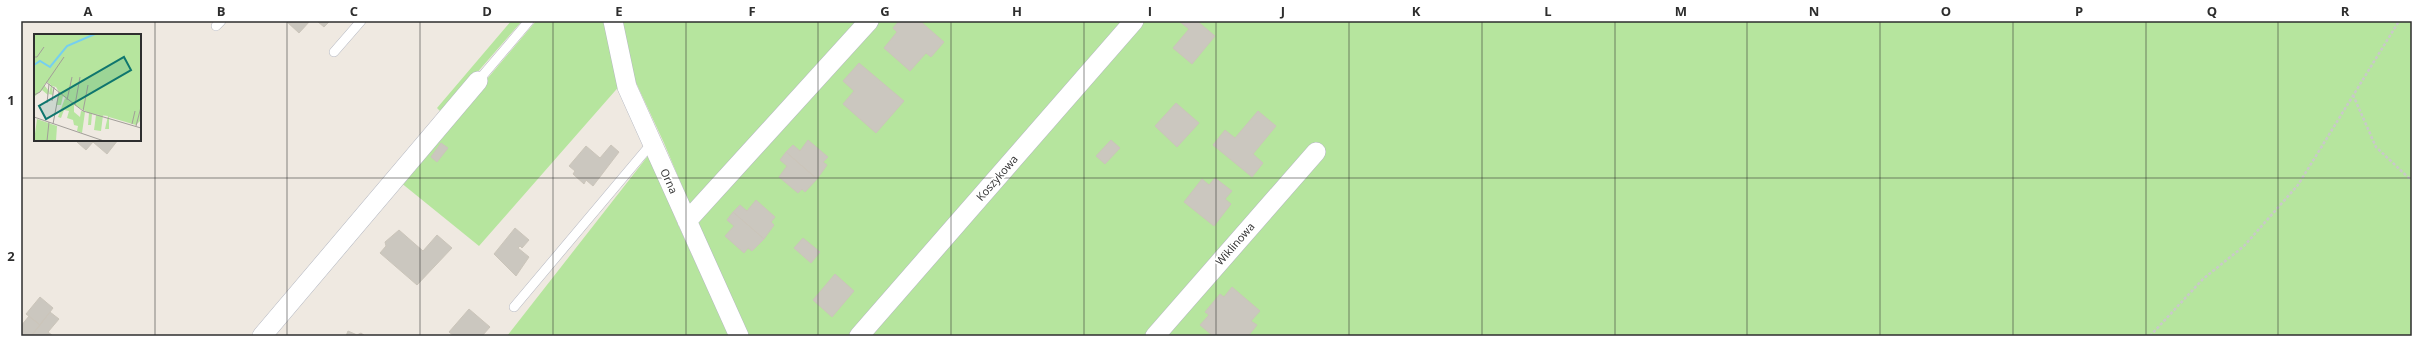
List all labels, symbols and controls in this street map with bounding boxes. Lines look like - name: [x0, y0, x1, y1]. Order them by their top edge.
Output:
- text: A: [84, 2, 93, 20]
- text: B: [217, 2, 226, 20]
- text: C: [350, 2, 358, 20]
- text: D: [482, 2, 492, 20]
- text: E: [615, 2, 623, 20]
- text: F: [748, 2, 756, 20]
- text: G: [880, 2, 890, 20]
- text: H: [1012, 2, 1022, 20]
- text: I: [1148, 2, 1152, 20]
- text: J: [1280, 2, 1285, 20]
- text: K: [1412, 2, 1421, 20]
- text: L: [1544, 2, 1552, 20]
- text: M: [1675, 2, 1687, 20]
- text: N: [1809, 2, 1819, 20]
- text: O: [1941, 2, 1951, 20]
- text: P: [2075, 2, 2083, 20]
- text: Q: [2207, 2, 2217, 20]
- text: R: [2341, 2, 2350, 20]
- inset map: [34, 34, 141, 141]
- text: 1: [7, 91, 15, 109]
- street label: Koszykowa: [972, 152, 1021, 204]
- street label: Orna: [657, 166, 682, 196]
- street label: Wiklinowa: [1212, 219, 1257, 268]
- text: 2: [7, 247, 15, 265]

